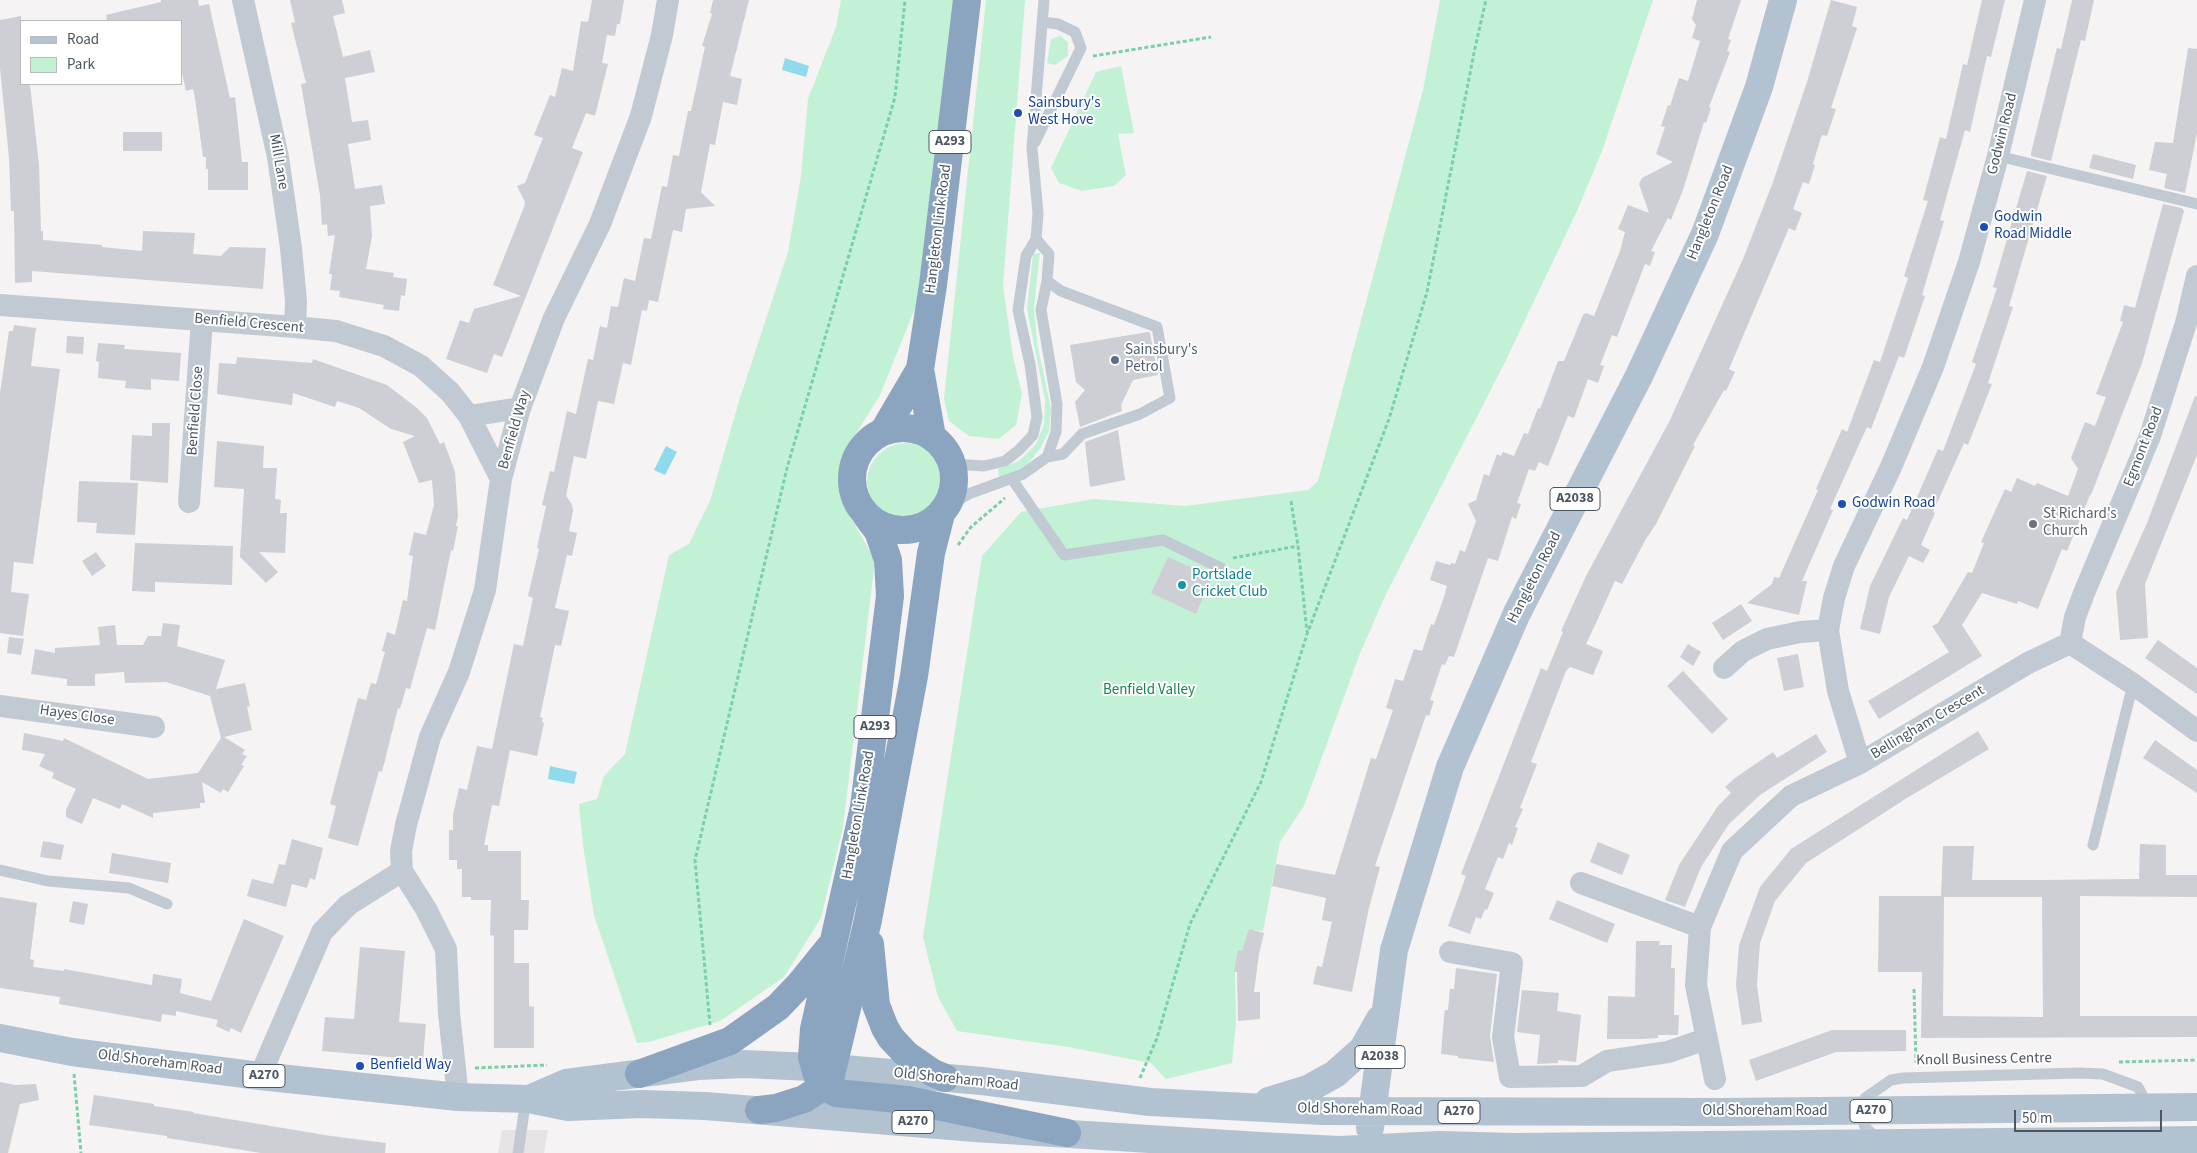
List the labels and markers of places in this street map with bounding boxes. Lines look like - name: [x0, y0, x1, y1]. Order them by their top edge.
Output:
- place label: Sainsbury's West Hove: [1028, 95, 1101, 130]
- marker: Sainsbury's West Hove: [1012, 107, 1024, 119]
- place label: Godwin Road Middle: [1994, 209, 2072, 244]
- marker: Godwin Road Middle: [1978, 221, 1990, 233]
- place label: Sainsbury's Petrol: [1125, 342, 1198, 377]
- marker: Sainsbury's Petrol: [1109, 354, 1121, 366]
- place label: Godwin Road: [1852, 495, 1936, 513]
- marker: Godwin Road: [1836, 498, 1848, 510]
- place label: St Richard's Church: [2043, 506, 2117, 541]
- marker: St Richard's Church: [2027, 518, 2039, 530]
- place label: Portslade Cricket Club: [1192, 567, 1268, 602]
- marker: Portslade Cricket Club: [1176, 579, 1188, 591]
- place label: Benfield Way: [370, 1057, 451, 1075]
- marker: Benfield Way: [354, 1060, 366, 1072]

